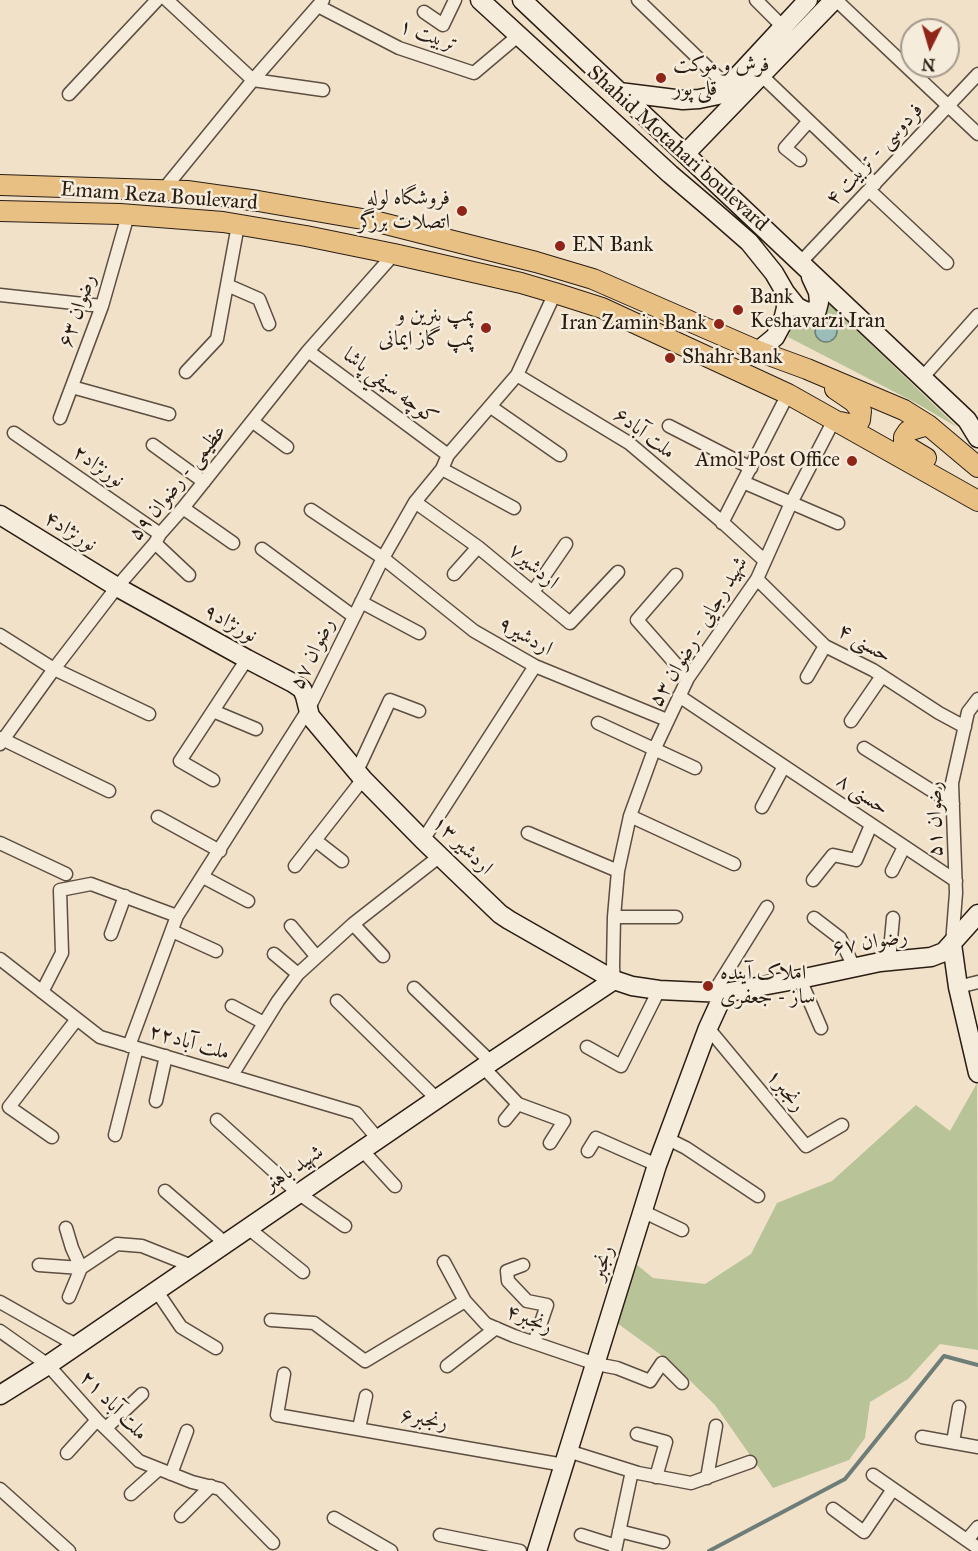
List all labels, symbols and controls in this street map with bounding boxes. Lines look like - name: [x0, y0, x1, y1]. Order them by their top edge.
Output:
- street label: تربیت ۱: [396, 14, 460, 58]
- north arrow: [900, 18, 960, 78]
- place label: فرش و موکت قلی پور: [673, 53, 769, 103]
- text: N: [921, 54, 936, 74]
- street label: Shahid Motahari boulevard: [581, 61, 773, 237]
- marker: فرش و موکت قلی پور: [654, 71, 668, 85]
- street label: فردوسی - تربیت ۴: [821, 98, 929, 212]
- street label: Emam Reza Boulevard: [60, 178, 258, 216]
- place label: فروشگاه لوله اتصلات برزگر: [358, 186, 450, 236]
- marker: فروشگاه لوله اتصلات برزگر: [455, 204, 469, 218]
- place label: EN Bank: [572, 233, 653, 259]
- marker: EN Bank: [553, 239, 567, 253]
- street label: رضوان ۶۳: [54, 271, 102, 351]
- place label: Bank Keshavarzi Iran: [750, 285, 885, 335]
- place label: پمپ بنرین و پمپ گاز ایمانی: [379, 303, 474, 353]
- marker: Bank Keshavarzi Iran: [731, 303, 745, 317]
- place label: Iran Zamin Bank: [560, 311, 707, 337]
- marker: Iran Zamin Bank: [712, 317, 726, 331]
- marker: پمپ بنرین و پمپ گاز ایمانی: [479, 321, 493, 335]
- street label: كوچه سيفي پاشا: [338, 343, 442, 431]
- place label: Shahr Bank: [682, 345, 783, 371]
- marker: Shahr Bank: [663, 351, 677, 365]
- street label: ملت آباد۶: [608, 403, 680, 465]
- street label: عظیمی - رضوان ۵۹: [123, 420, 233, 546]
- street label: نورنژاد۲: [67, 440, 129, 494]
- place label: Amol Post Office: [695, 448, 840, 474]
- marker: Amol Post Office: [845, 454, 859, 468]
- street label: نورنژاد۴: [39, 506, 101, 558]
- street label: اردشیر۷: [503, 539, 563, 595]
- street label: شهید رجایی - رضوان ۵۳: [644, 552, 754, 712]
- street label: نورنژاد۹: [199, 599, 261, 649]
- street label: اردشیر۹: [493, 612, 557, 662]
- street label: رضوان ۵۷: [285, 614, 341, 694]
- street label: حسنی ۴: [833, 619, 895, 669]
- street label: حسنی ۸: [831, 768, 893, 822]
- street label: رضوان ۵۱: [923, 781, 949, 857]
- street label: اردشیر ۱۳: [426, 811, 498, 881]
- street label: رضوان ۶۷: [831, 925, 909, 961]
- place label: املاک آینده ساز - جعفری: [720, 961, 815, 1011]
- marker: املاک آینده ساز - جعفری: [701, 979, 715, 993]
- street label: ملت آباد۲۲: [146, 1019, 232, 1067]
- street label: رنجبر۱: [760, 1065, 810, 1117]
- street label: شهید باهنر: [259, 1140, 329, 1198]
- street label: رنجبر: [586, 1242, 620, 1284]
- street label: رنجبر۴: [502, 1300, 556, 1340]
- street label: ملت آباد ۲۱: [74, 1366, 152, 1446]
- street label: رنجبر۶: [398, 1403, 450, 1437]

